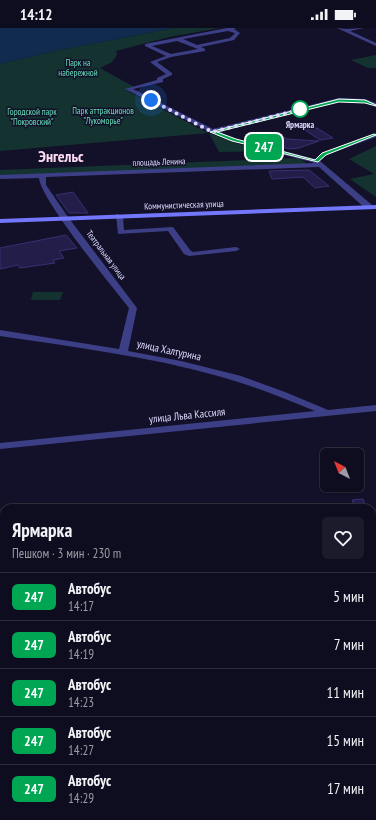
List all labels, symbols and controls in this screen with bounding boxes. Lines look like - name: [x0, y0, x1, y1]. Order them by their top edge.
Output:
- text: 14:12: [20, 5, 52, 24]
- park label: Парк на набережной: [58, 57, 98, 78]
- your location: [141, 90, 161, 110]
- marker: Ярмарка: [291, 100, 309, 118]
- park label: Парк аттракционов "Лукоморье": [72, 105, 134, 126]
- park label: Городской парк "Покровский": [7, 106, 57, 127]
- place label: Ярмарка: [286, 119, 315, 130]
- line badge: 247: [241, 134, 287, 160]
- text: 247: [254, 138, 274, 156]
- district label: Энгельс: [38, 146, 84, 166]
- street label: площадь Ленина: [132, 155, 186, 168]
- street label: Коммунистическая улица: [144, 198, 224, 211]
- street label: Театральная улица: [84, 228, 129, 282]
- street label: улица Халтурина: [136, 336, 202, 364]
- street label: улица Льва Кассиля: [148, 404, 226, 426]
- north arrow: [320, 448, 364, 492]
- map controls: [320, 448, 364, 492]
- button: heart: [322, 517, 364, 559]
- text: Ярмарка: [12, 518, 72, 542]
- text: Пешком · 3 мин · 230 m: [12, 545, 121, 562]
- text: Автобус: [68, 579, 111, 598]
- text: 5 мин: [333, 587, 364, 606]
- text: 247: [24, 588, 44, 606]
- text: 14:17: [68, 598, 94, 615]
- text: Автобус: [68, 627, 111, 646]
- text: 7 мин: [334, 635, 364, 654]
- text: 247: [24, 636, 44, 654]
- text: 14:19: [68, 646, 94, 663]
- text: Автобус: [68, 675, 111, 694]
- text: 11 мин: [326, 683, 364, 702]
- text: 247: [24, 684, 44, 702]
- text: 14:23: [68, 694, 94, 711]
- text: Автобус: [68, 723, 111, 742]
- text: 15 мин: [326, 731, 364, 750]
- text: 247: [24, 732, 44, 750]
- text: 14:27: [68, 742, 94, 759]
- text: Автобус: [68, 771, 111, 790]
- text: 17 мин: [327, 779, 364, 798]
- text: 247: [24, 780, 44, 798]
- text: 14:29: [68, 790, 94, 807]

